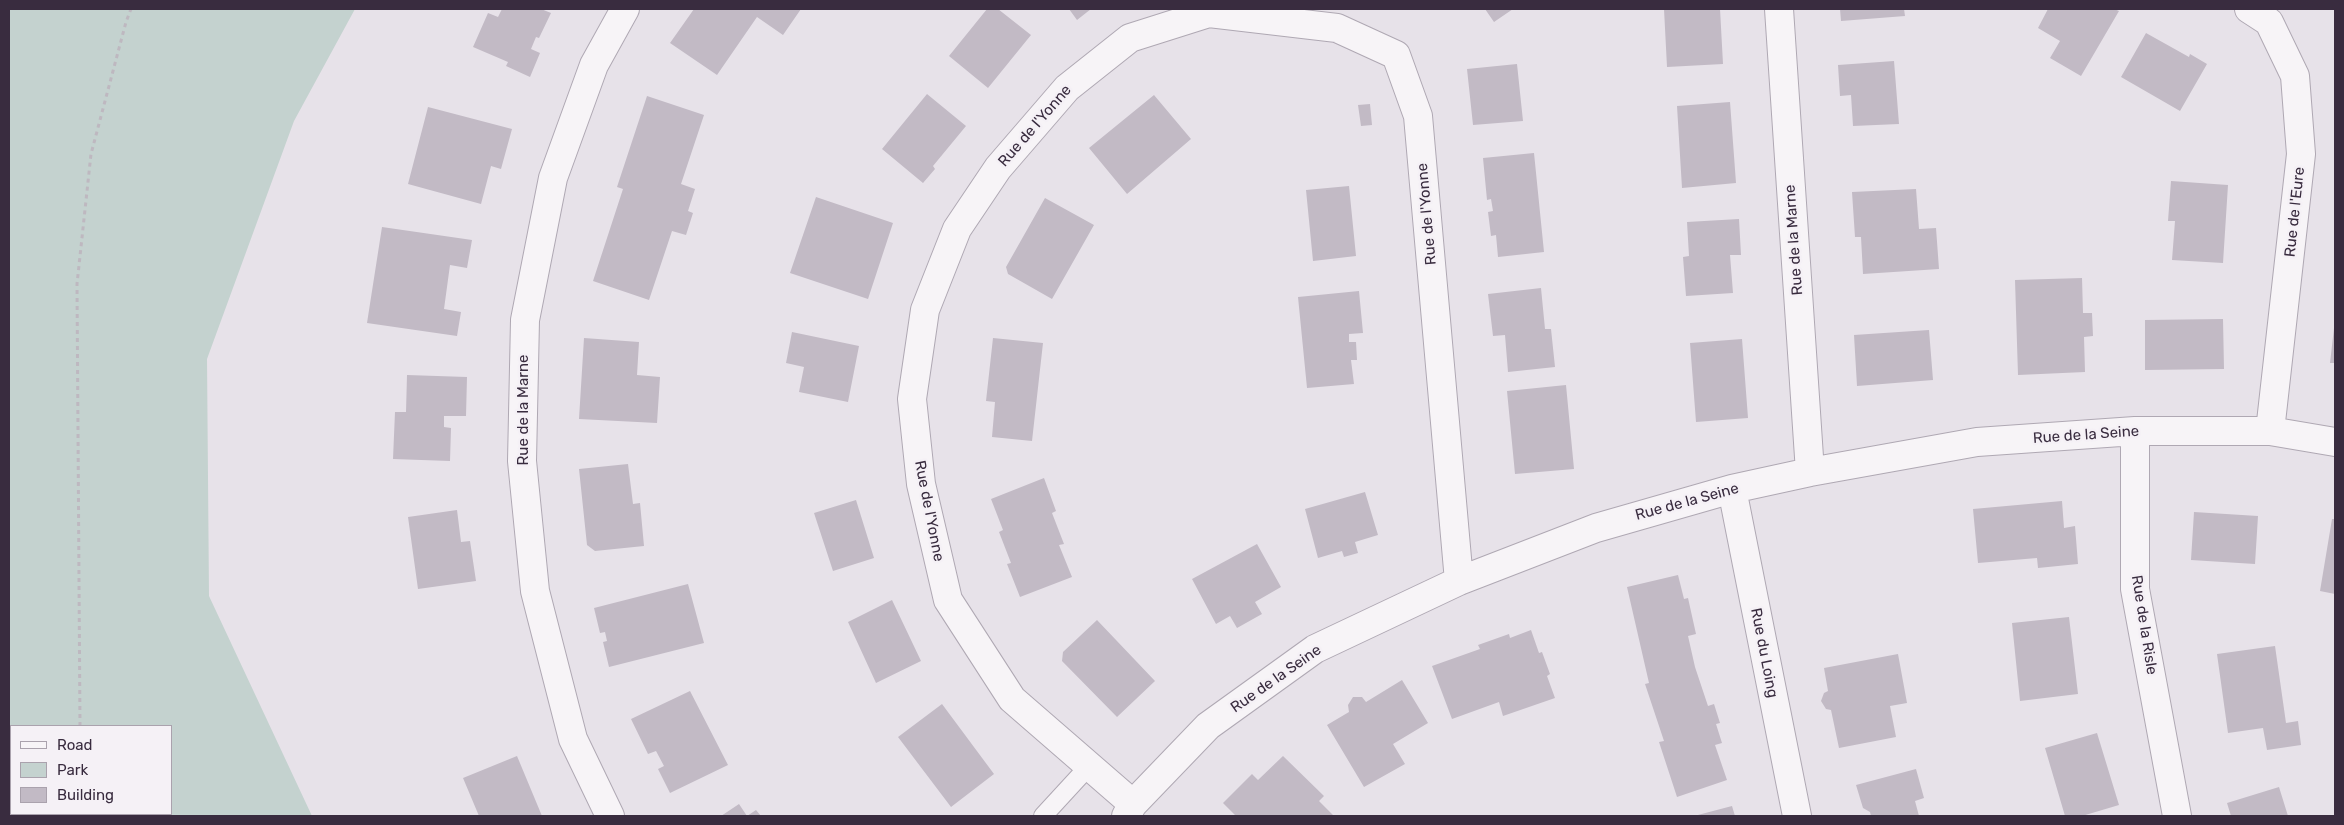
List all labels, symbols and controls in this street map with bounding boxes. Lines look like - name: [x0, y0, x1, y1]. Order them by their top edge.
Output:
- street label: Rue de l'Yonne: [995, 81, 1075, 171]
- street label: Rue de l'Yonne: [1414, 162, 1440, 266]
- street label: Rue de l'Eure: [2281, 166, 2309, 258]
- street label: Rue de la Marne: [1781, 184, 1807, 296]
- street label: Rue de la Marne: [515, 355, 533, 465]
- street label: Rue de la Seine: [2032, 422, 2140, 448]
- street label: Rue de l'Yonne: [910, 459, 948, 563]
- street label: Rue de la Seine: [1633, 480, 1741, 524]
- street label: Rue de la Risle: [2127, 574, 2161, 676]
- street label: Rue du Loing: [1746, 607, 1782, 699]
- street label: Rue de la Seine: [1227, 641, 1325, 717]
- legend: [10, 725, 172, 815]
- text: Road: [57, 736, 93, 754]
- text: Park: [57, 761, 88, 779]
- text: Building: [57, 786, 114, 804]

